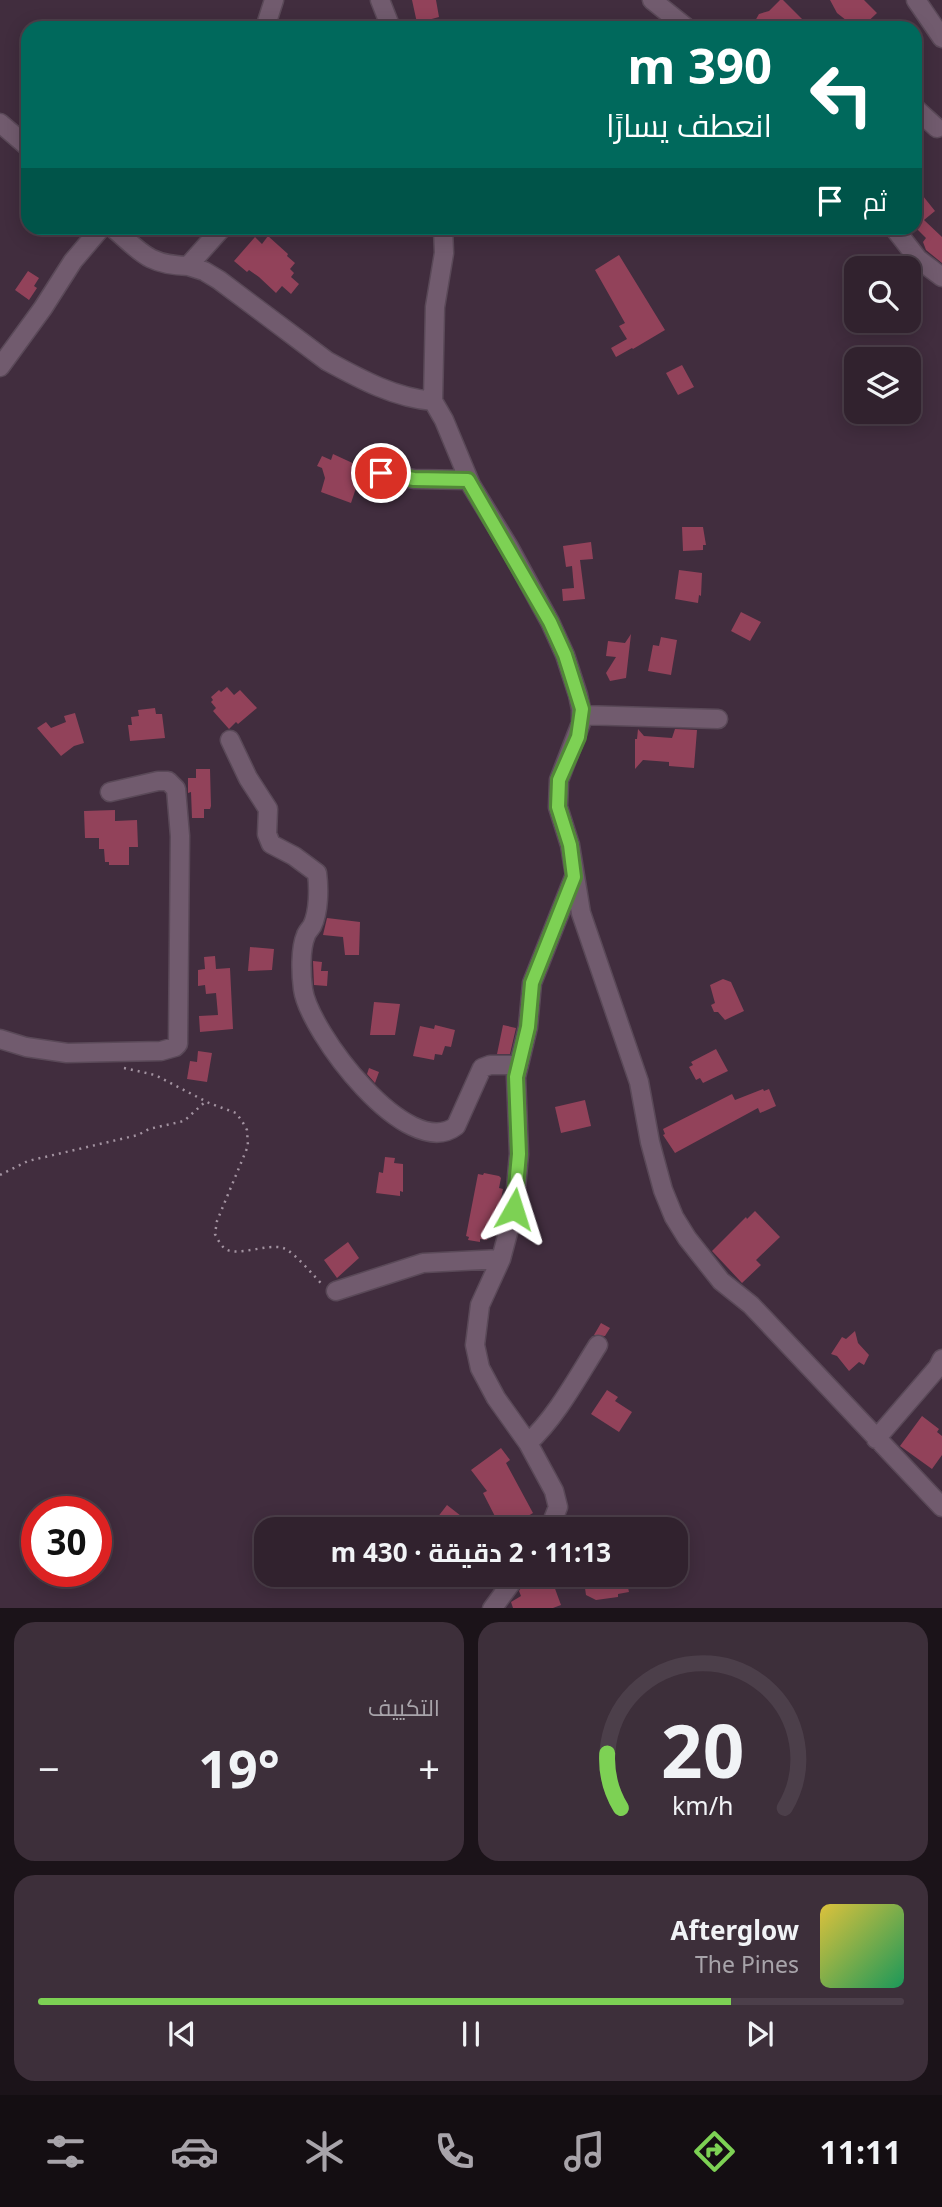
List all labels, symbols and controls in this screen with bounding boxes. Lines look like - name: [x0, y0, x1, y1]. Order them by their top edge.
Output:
- text: 390 m: [627, 32, 772, 98]
- icon: left: [796, 49, 887, 140]
- text: انعطف يسارًا: [606, 103, 772, 146]
- icon: arrive: [811, 182, 849, 220]
- text: ثم: [863, 183, 887, 219]
- map controls: [844, 256, 921, 424]
- button: search: [844, 256, 921, 333]
- button: layers: [844, 347, 921, 424]
- pin: [351, 443, 411, 503]
- icon: arrive: [362, 454, 400, 492]
- position arrow: [477, 1172, 551, 1246]
- speed limit sign: 30: [21, 1496, 112, 1587]
- text: 11:13 · 2 دقيقة · 430 m: [331, 1534, 611, 1570]
- text: التكييف: [368, 1691, 440, 1723]
- text: 20: [661, 1700, 745, 1799]
- text: 19°: [198, 1732, 280, 1803]
- text: −: [38, 1742, 60, 1794]
- text: +: [418, 1742, 440, 1794]
- text: km/h: [672, 1787, 734, 1821]
- text: Afterglow: [671, 1912, 799, 1948]
- text: The Pines: [695, 1948, 799, 1980]
- icon: previous: [163, 2015, 201, 2053]
- icon: pause: [452, 2015, 490, 2053]
- icon: next: [741, 2015, 779, 2053]
- icon: filters: [41, 2127, 90, 2176]
- icon: car: [170, 2127, 219, 2176]
- icon: climate: [300, 2127, 349, 2176]
- icon: phone: [430, 2127, 479, 2176]
- icon: music: [560, 2127, 609, 2176]
- icon: directions: [690, 2127, 739, 2176]
- text: 11:11: [819, 2130, 902, 2173]

